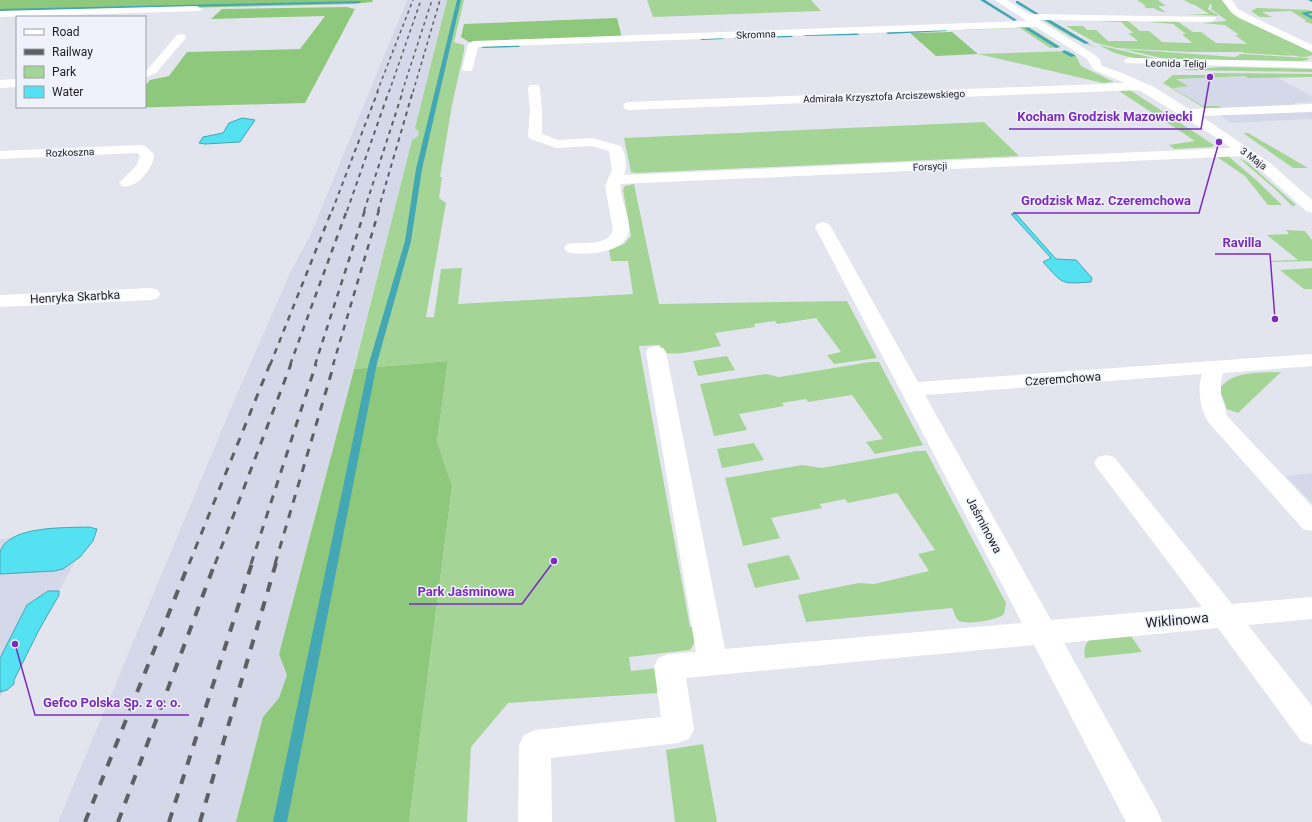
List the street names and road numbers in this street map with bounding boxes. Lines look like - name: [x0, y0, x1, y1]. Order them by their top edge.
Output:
- street label: Skromna: [736, 28, 776, 41]
- street label: Leonida Teligi: [1145, 57, 1207, 70]
- street label: Admirała Krzysztofa Arciszewskiego: [803, 88, 965, 105]
- street label: 3 Maja: [1238, 145, 1269, 172]
- street label: Rozkoszna: [46, 146, 94, 159]
- street label: Forsycji: [913, 160, 947, 173]
- street label: Henryka Skarbka: [30, 288, 120, 306]
- street label: Czeremchowa: [1025, 369, 1101, 389]
- street label: Jaśminowa: [963, 494, 1005, 556]
- street label: Wiklinowa: [1145, 609, 1209, 631]

